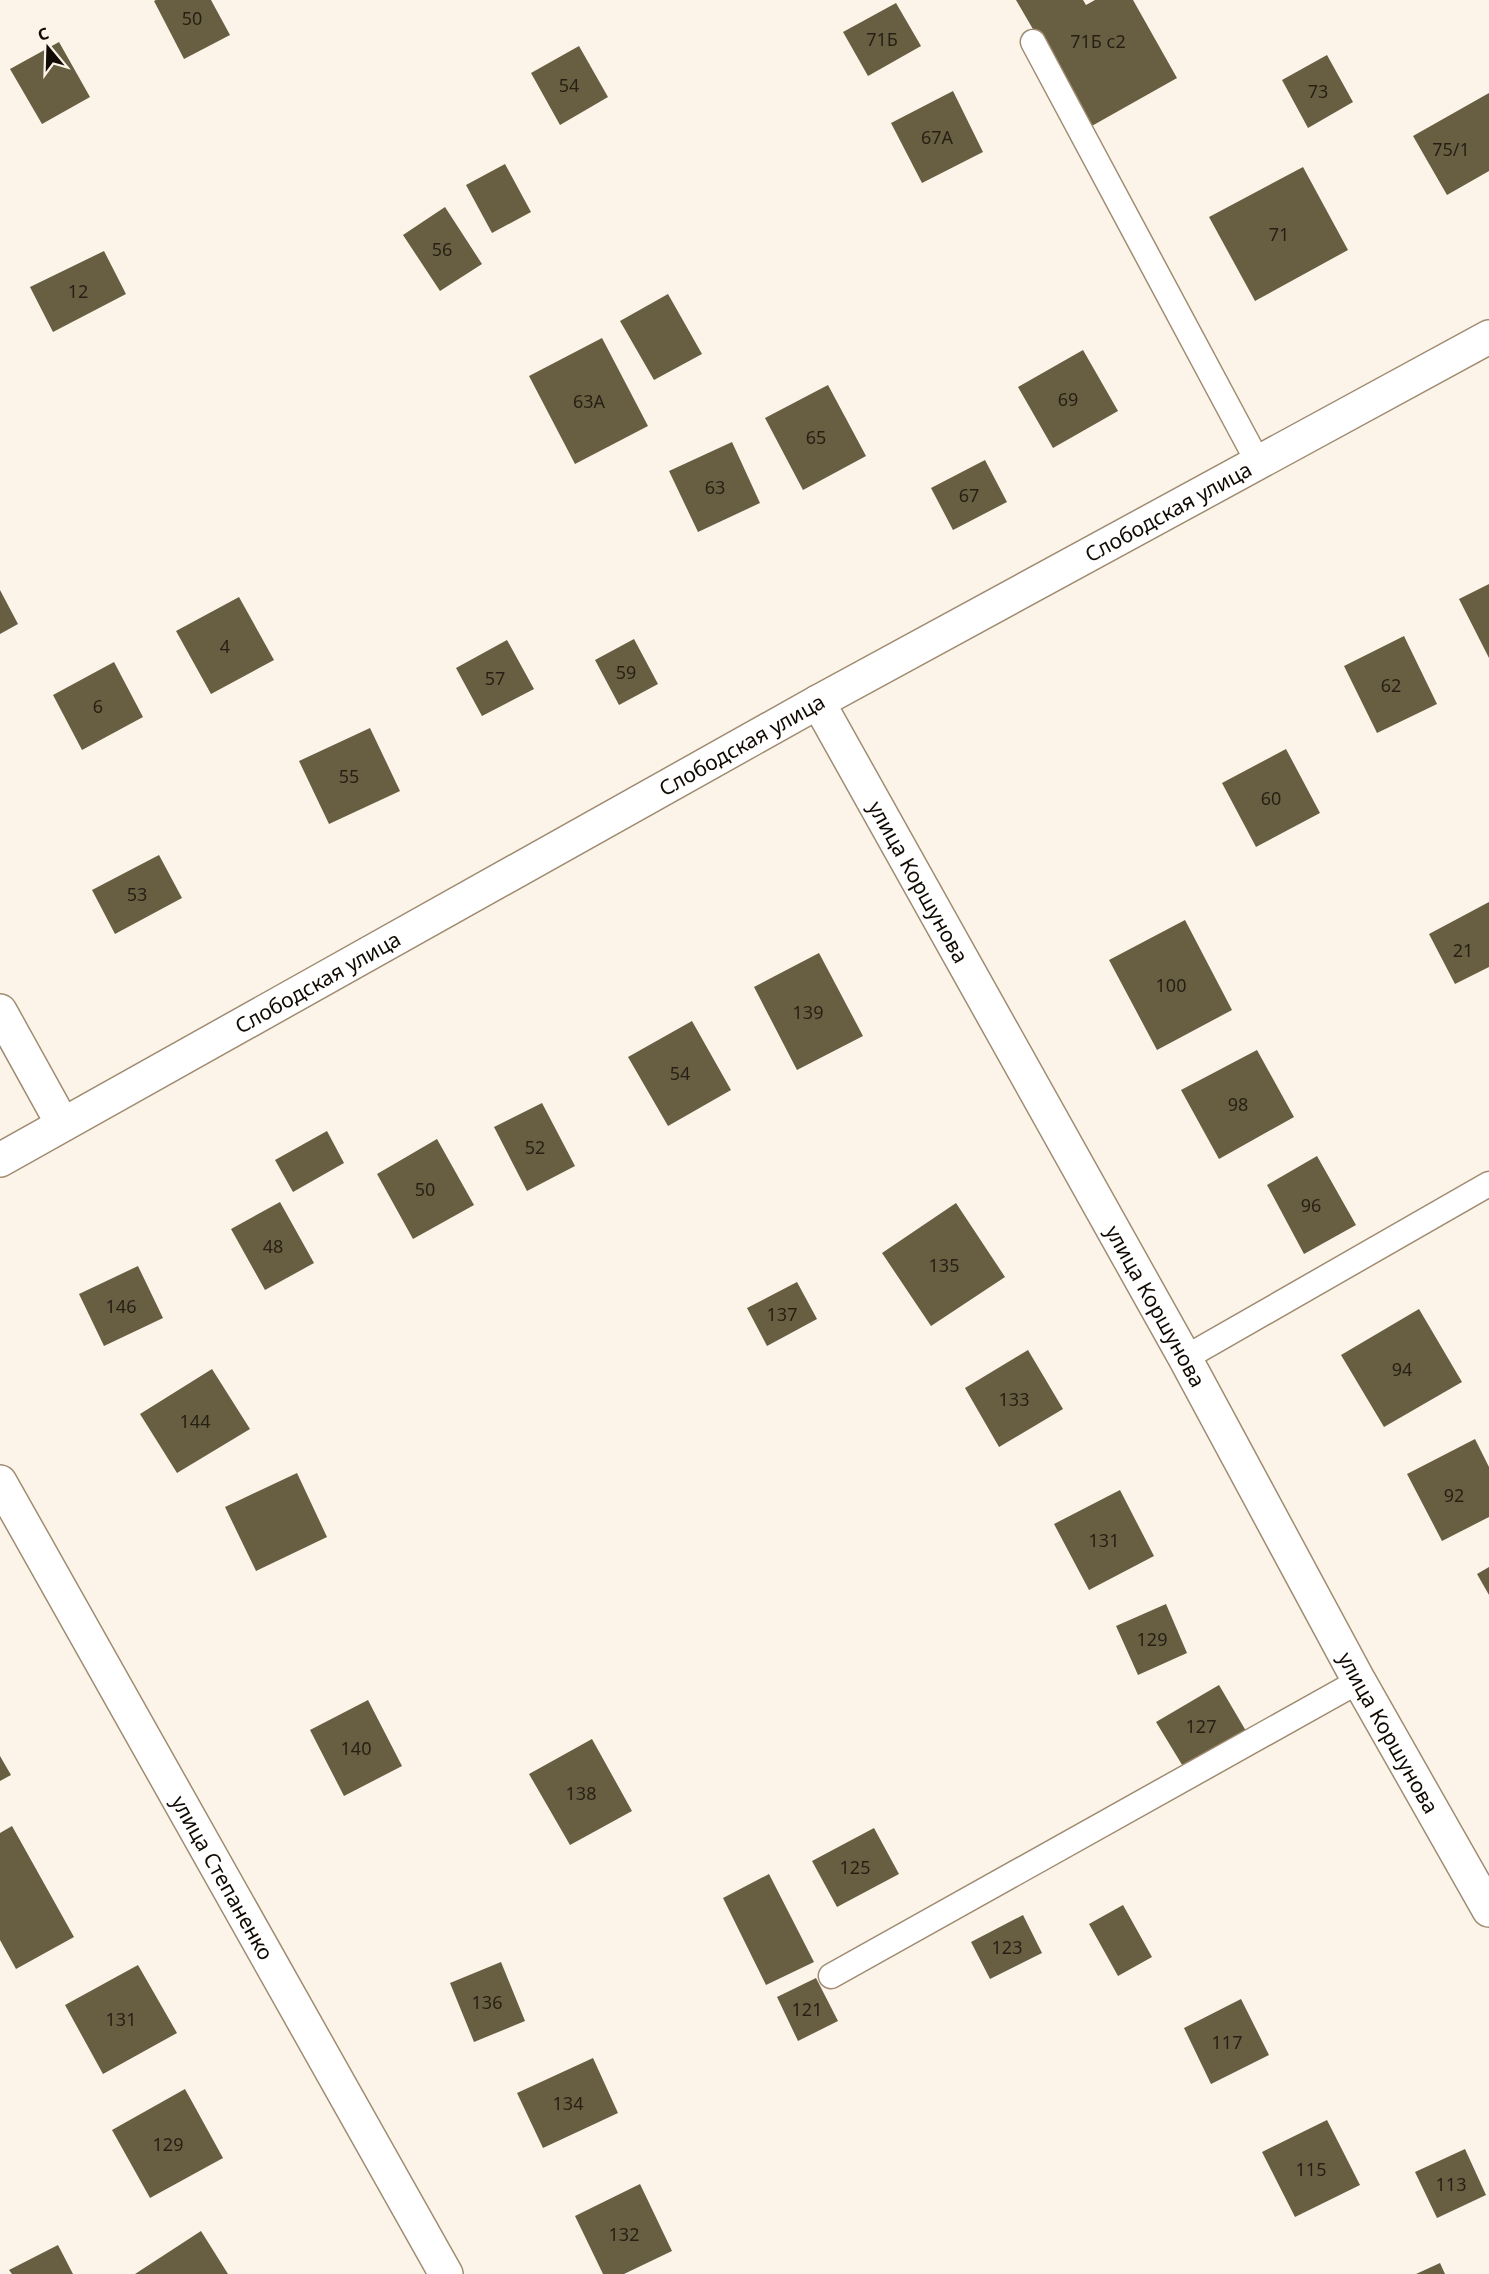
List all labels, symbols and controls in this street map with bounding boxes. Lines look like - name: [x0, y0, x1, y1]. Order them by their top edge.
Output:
- house number: 50: [182, 6, 202, 30]
- north arrow: [18, 18, 78, 78]
- text: С: [35, 22, 52, 46]
- house number: 71Б: [866, 27, 898, 51]
- house number: 71Б с2: [1070, 29, 1126, 53]
- house number: 54: [559, 73, 579, 97]
- house number: 73: [1308, 79, 1328, 103]
- house number: 67А: [921, 125, 954, 149]
- house number: 75/1: [1432, 137, 1470, 161]
- house number: 71: [1269, 222, 1289, 246]
- house number: 56: [432, 237, 452, 261]
- house number: 12: [68, 279, 88, 303]
- house number: 69: [1058, 387, 1078, 411]
- house number: 63А: [573, 389, 606, 413]
- house number: 65: [806, 425, 826, 449]
- street label: Слободская улица: [1080, 455, 1256, 568]
- house number: 63: [705, 475, 725, 499]
- house number: 67: [959, 483, 979, 507]
- house number: 4: [220, 634, 230, 658]
- house number: 59: [616, 660, 636, 684]
- house number: 57: [485, 666, 505, 690]
- house number: 62: [1381, 673, 1401, 697]
- street label: Слободская улица: [654, 687, 830, 802]
- house number: 6: [93, 694, 103, 718]
- house number: 55: [339, 764, 359, 788]
- house number: 60: [1261, 786, 1281, 810]
- street label: улица Коршунова: [862, 796, 975, 968]
- house number: 53: [127, 882, 147, 906]
- street label: Слободская улица: [230, 925, 405, 1040]
- house number: 21: [1453, 938, 1473, 962]
- house number: 100: [1156, 973, 1186, 997]
- house number: 139: [793, 1000, 823, 1024]
- house number: 54: [670, 1061, 690, 1085]
- house number: 98: [1228, 1092, 1248, 1116]
- house number: 52: [525, 1135, 545, 1159]
- house number: 50: [415, 1177, 435, 1201]
- house number: 96: [1301, 1193, 1321, 1217]
- street label: улица Коршунова: [1099, 1220, 1212, 1392]
- house number: 48: [263, 1234, 283, 1258]
- house number: 135: [929, 1253, 959, 1277]
- house number: 146: [106, 1294, 136, 1318]
- house number: 137: [767, 1302, 797, 1326]
- house number: 94: [1392, 1357, 1412, 1381]
- house number: 133: [999, 1387, 1029, 1411]
- house number: 144: [180, 1409, 210, 1433]
- house number: 92: [1444, 1483, 1464, 1507]
- house number: 131: [1089, 1528, 1119, 1552]
- house number: 129: [1137, 1627, 1167, 1651]
- street label: улица Коршунова: [1332, 1647, 1445, 1818]
- house number: 127: [1186, 1714, 1216, 1738]
- house number: 140: [341, 1736, 371, 1760]
- house number: 138: [566, 1781, 596, 1805]
- street label: улица Степаненко: [165, 1790, 280, 1965]
- house number: 125: [840, 1855, 870, 1879]
- house number: 123: [992, 1935, 1022, 1959]
- house number: 136: [472, 1990, 502, 2014]
- house number: 121: [792, 1997, 822, 2021]
- house number: 131: [106, 2007, 136, 2031]
- house number: 117: [1212, 2030, 1242, 2054]
- house number: 134: [553, 2091, 583, 2115]
- house number: 129: [153, 2132, 183, 2156]
- house number: 115: [1296, 2157, 1326, 2181]
- house number: 113: [1436, 2172, 1466, 2196]
- house number: 132: [609, 2222, 639, 2246]

